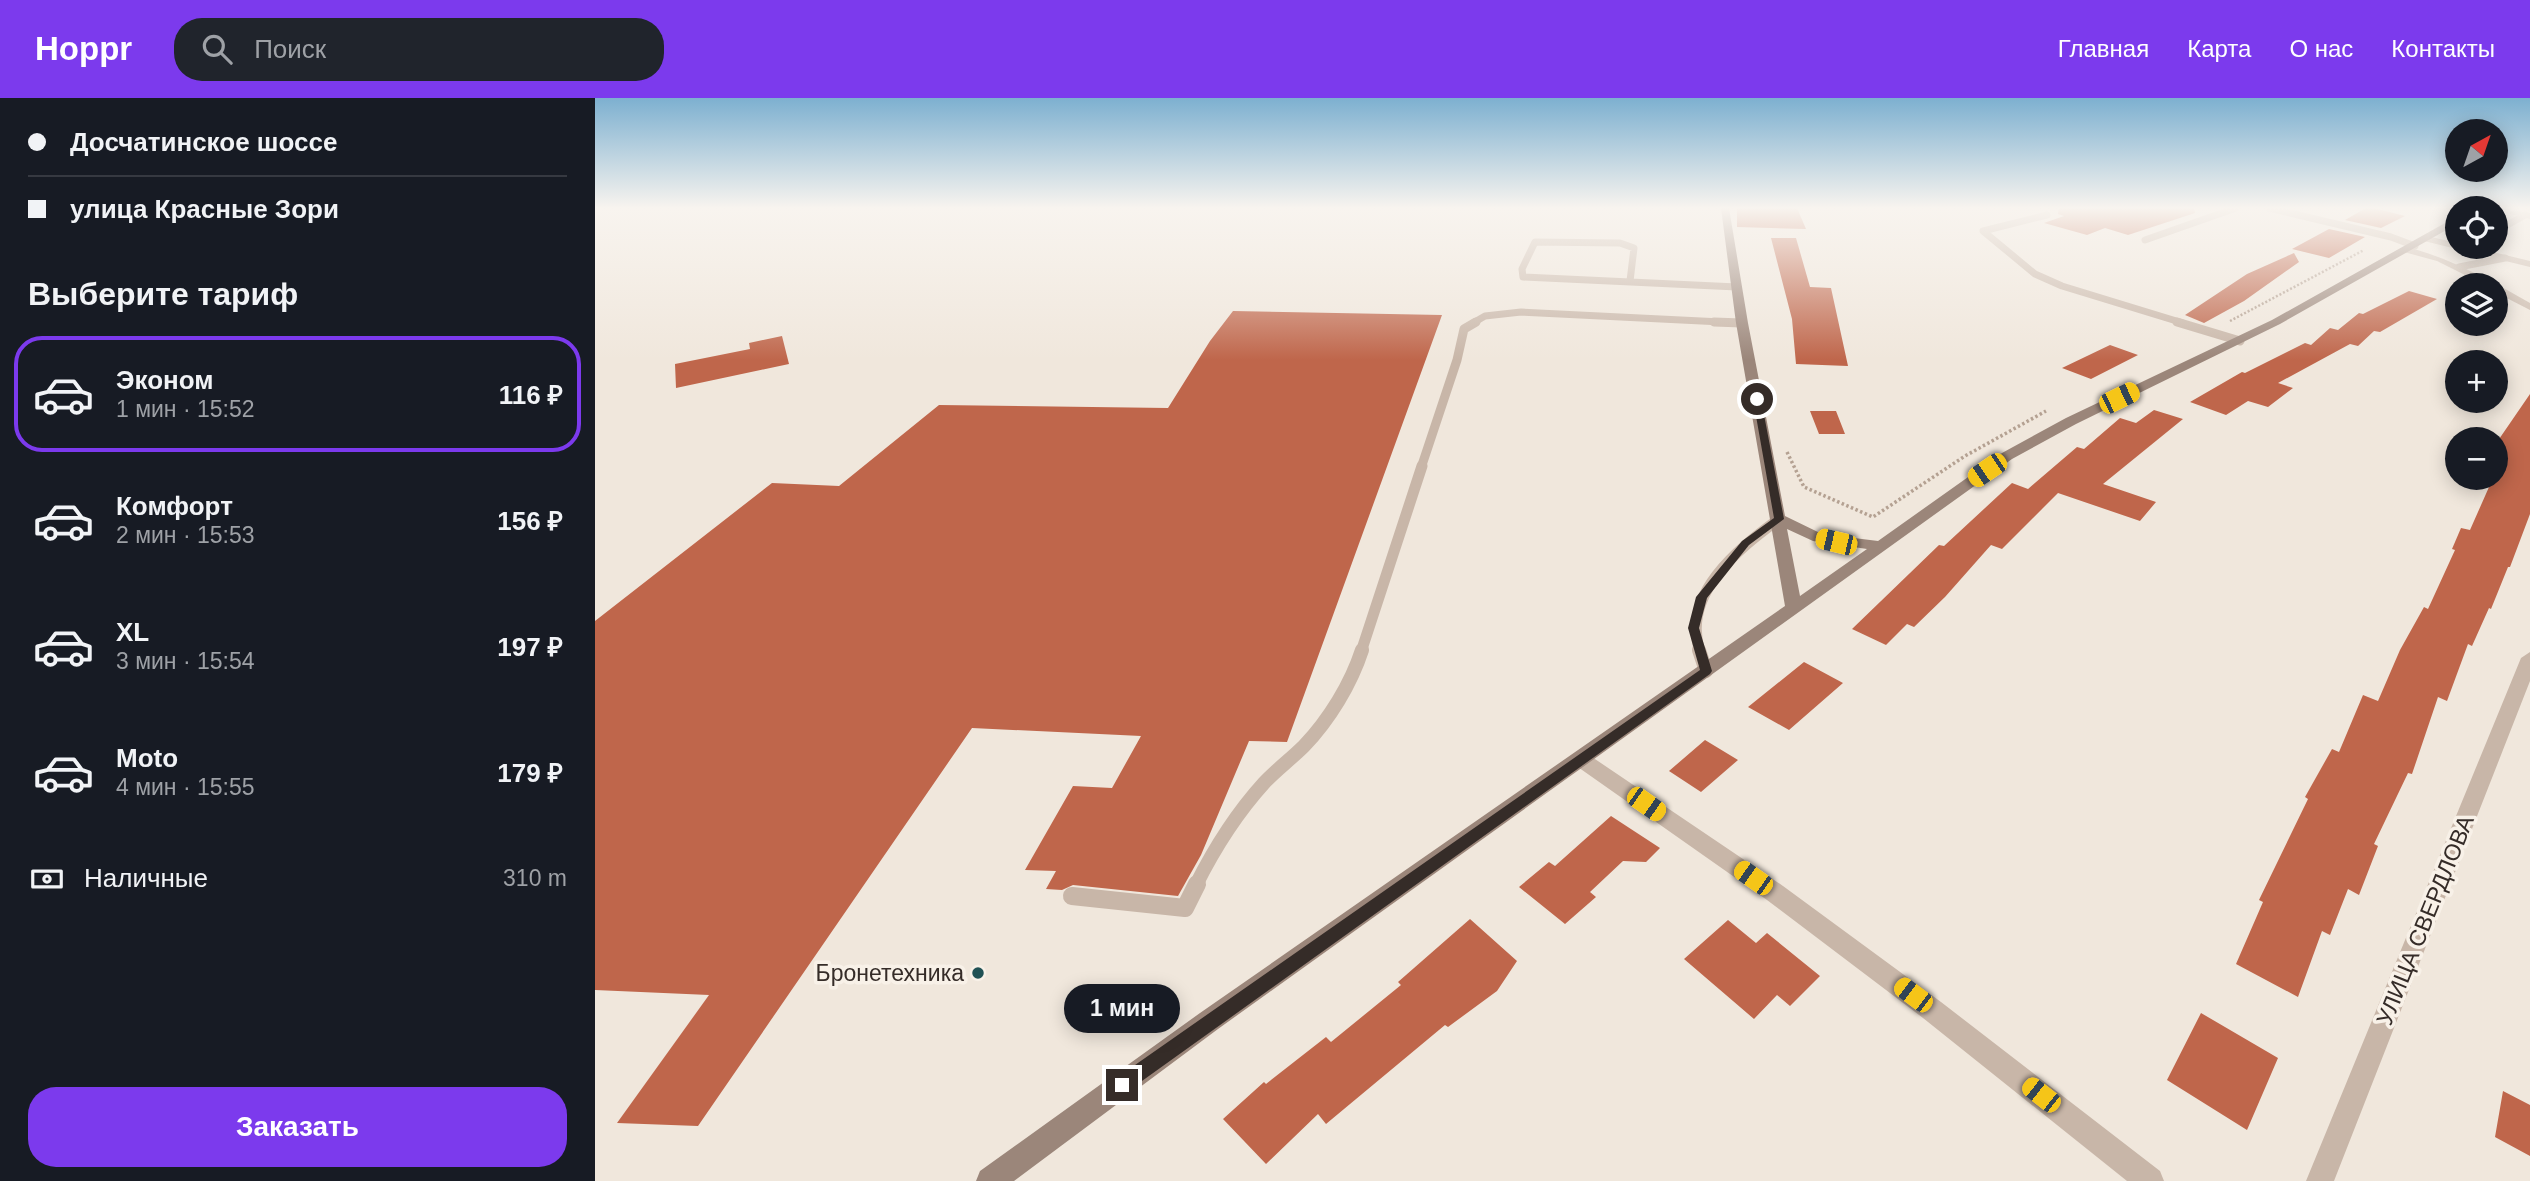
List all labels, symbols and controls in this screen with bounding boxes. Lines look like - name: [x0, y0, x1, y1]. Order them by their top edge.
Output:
- search box: [174, 18, 664, 81]
- text: Hoppr: [35, 30, 132, 67]
- icon: search: [198, 30, 236, 68]
- text: Поиск: [254, 34, 326, 64]
- text: Главная: [2058, 35, 2149, 62]
- text: Карта: [2187, 35, 2251, 62]
- text: О нас: [2289, 35, 2353, 62]
- text: Контакты: [2391, 35, 2495, 62]
- north arrow: [2445, 119, 2508, 182]
- map controls: [2445, 119, 2508, 490]
- text: Досчатинское шоссе: [70, 127, 337, 157]
- text: улица Красные Зори: [70, 194, 339, 224]
- button: locate: [2445, 196, 2508, 259]
- button: layers: [2445, 273, 2508, 336]
- text: Выберите тариф: [28, 276, 298, 312]
- button: +: [2445, 350, 2508, 413]
- icon: car: [32, 363, 95, 426]
- text: Эконом: [116, 365, 214, 395]
- car: [2096, 379, 2143, 417]
- text: 116 ₽: [499, 380, 563, 410]
- route start: [1741, 383, 1773, 415]
- text: 1 мин · 15:52: [116, 396, 255, 422]
- button: −: [2445, 427, 2508, 490]
- car: [1964, 450, 2011, 490]
- icon: car: [32, 489, 95, 552]
- text: Комфорт: [116, 491, 233, 521]
- text: 156 ₽: [497, 506, 563, 536]
- text: 2 мин · 15:53: [116, 522, 255, 548]
- car: [1814, 527, 1859, 557]
- icon: car: [32, 615, 95, 678]
- text: XL: [116, 617, 149, 647]
- text: 197 ₽: [497, 632, 563, 662]
- text: 3 мин · 15:54: [116, 648, 255, 674]
- icon: car: [32, 741, 95, 804]
- text: Moto: [116, 743, 178, 773]
- text: 179 ₽: [497, 758, 563, 788]
- text: 4 мин · 15:55: [116, 774, 255, 800]
- car: [1623, 783, 1670, 825]
- street label: УЛИЦА СВЕРДЛОВА: [2371, 811, 2479, 1029]
- car: [1730, 857, 1777, 899]
- icon: cash: [28, 860, 66, 898]
- text: Наличные: [84, 863, 208, 893]
- text: 310 m: [503, 865, 567, 891]
- place label: Бронетехника: [816, 960, 964, 986]
- marker: Бронетехника: [970, 965, 986, 981]
- car: [1890, 974, 1937, 1016]
- callout: 1 мин: [1064, 984, 1180, 1032]
- text: 1 мин: [1090, 995, 1154, 1021]
- route end: [1106, 1069, 1138, 1101]
- car: [2018, 1074, 2065, 1116]
- button: Заказать: [28, 1087, 567, 1167]

